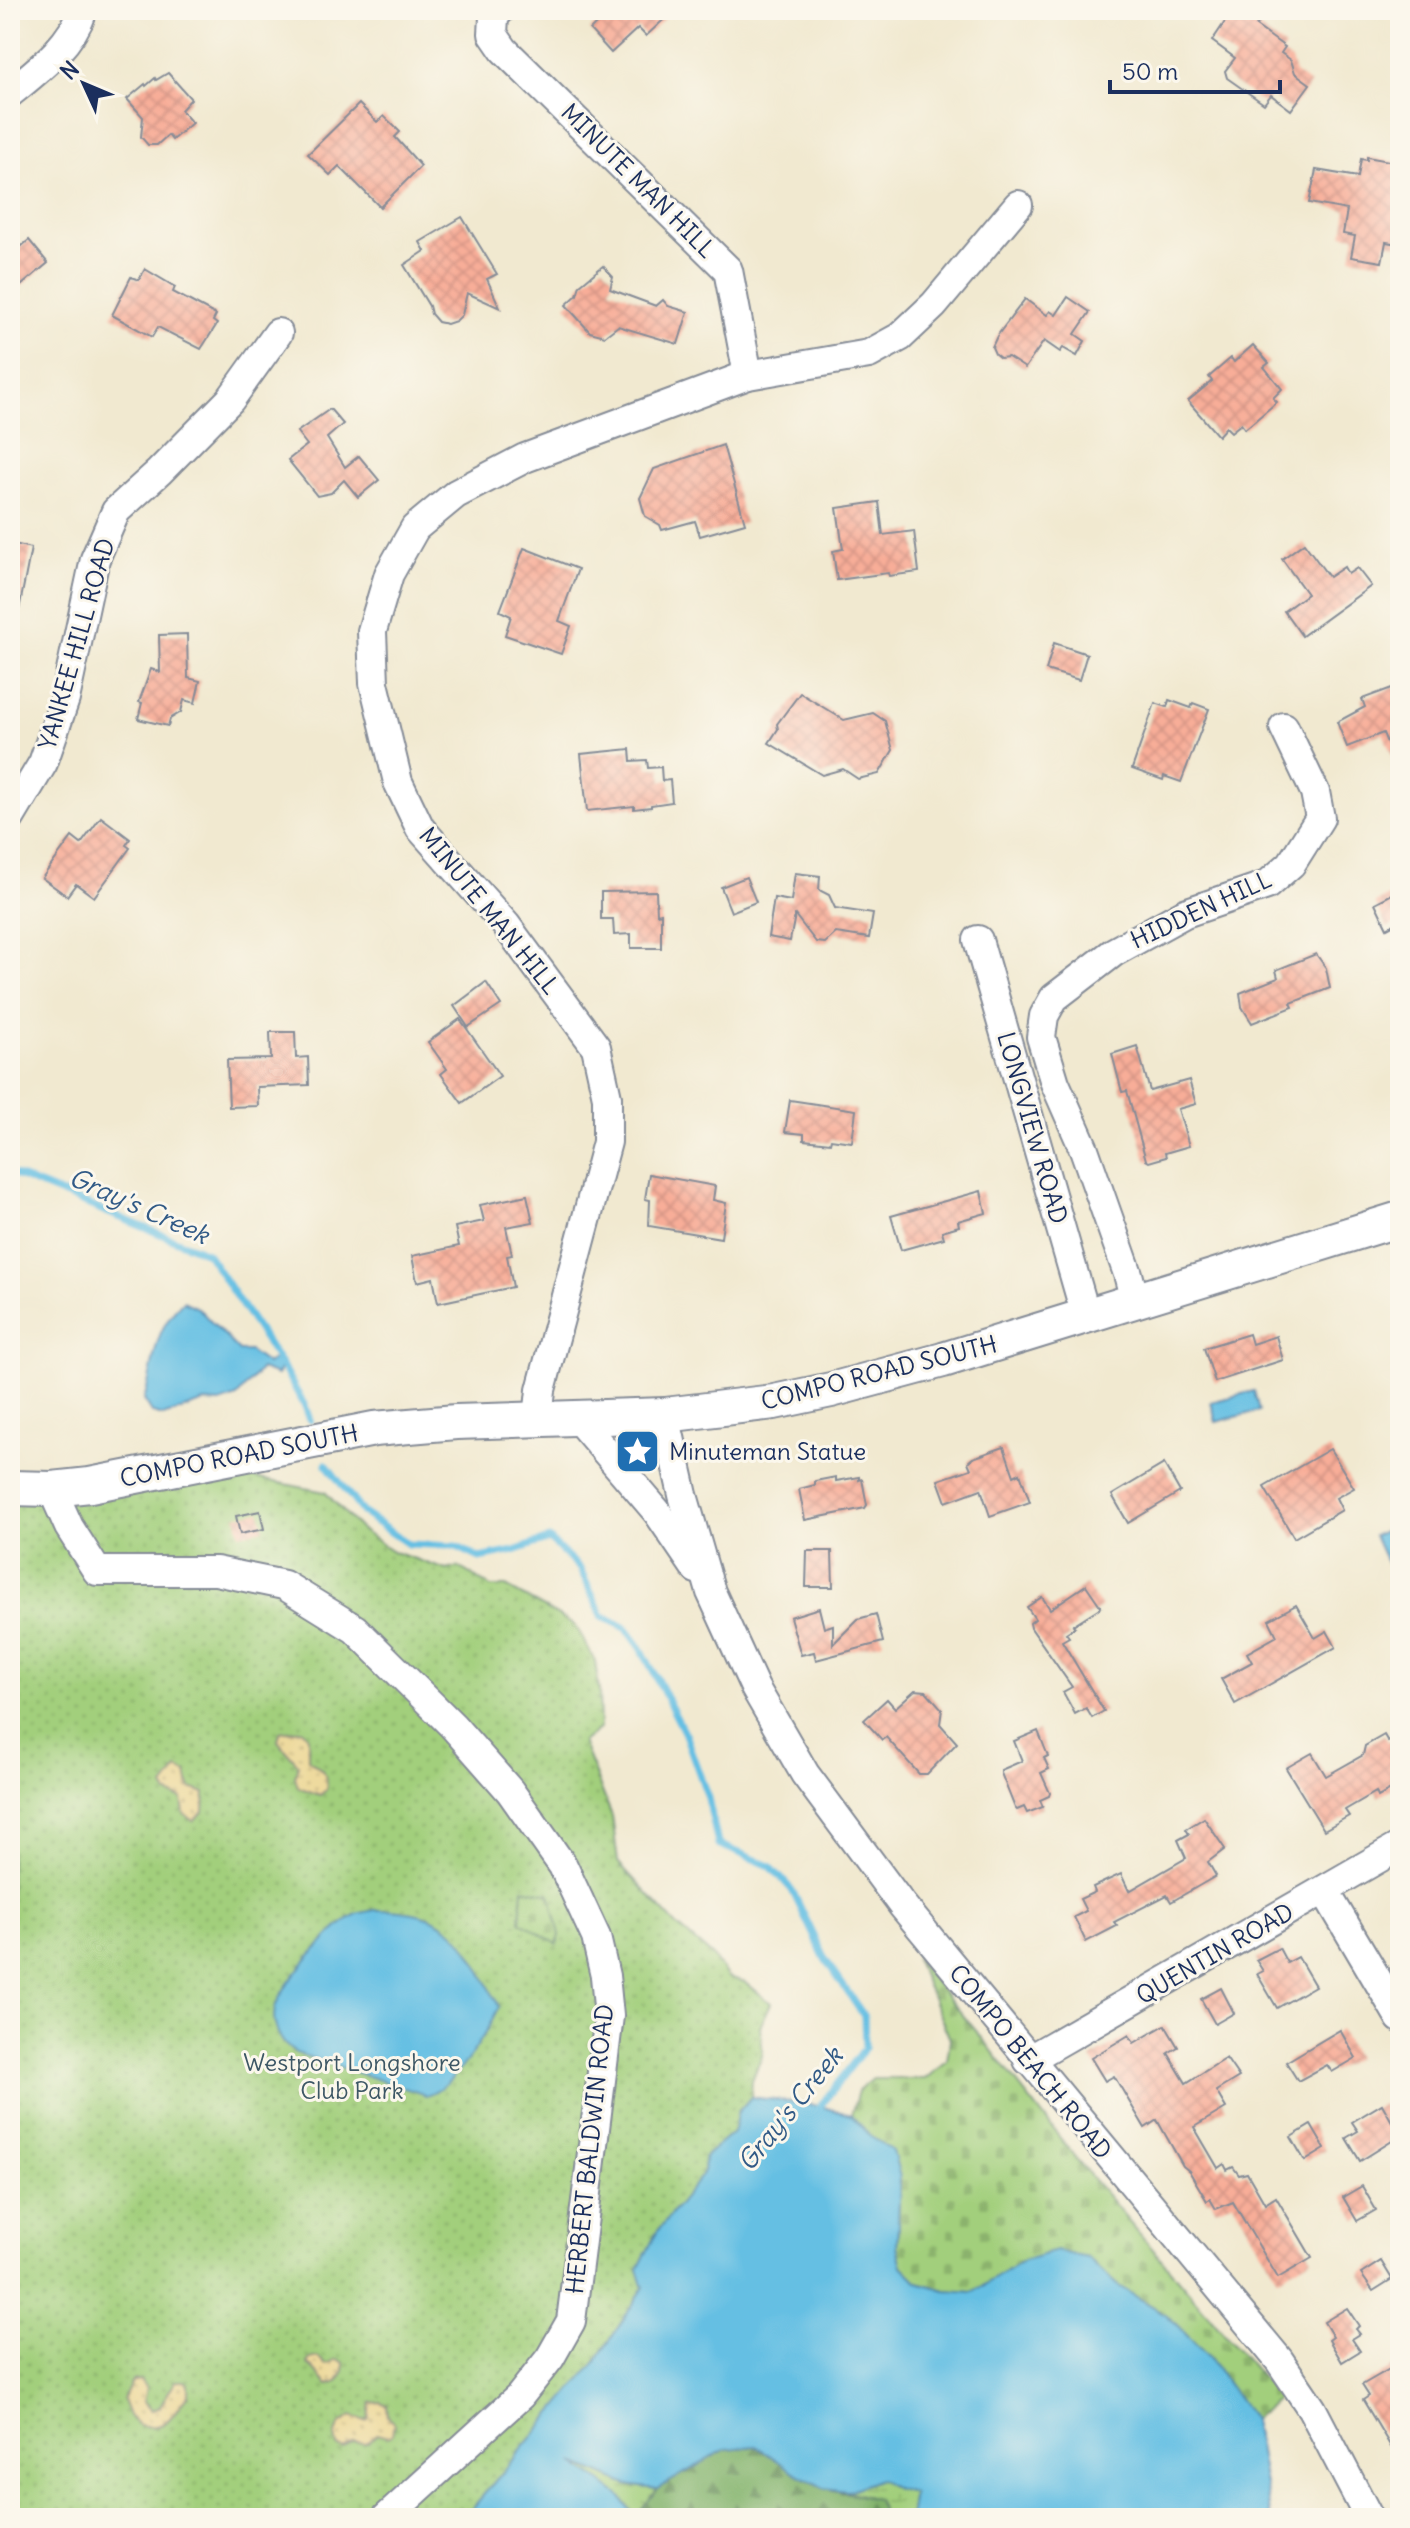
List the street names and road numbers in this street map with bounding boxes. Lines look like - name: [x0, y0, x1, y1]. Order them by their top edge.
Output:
- street label: MINUTE MAN HILL: [555, 97, 722, 264]
- street label: YANKEE HILL ROAD: [32, 535, 121, 753]
- street label: MINUTE MAN HILL: [413, 821, 566, 1000]
- street label: HIDDEN HILL: [1125, 863, 1276, 955]
- street label: LONGVIEW ROAD: [991, 1028, 1075, 1227]
- street label: COMPO ROAD SOUTH: [758, 1328, 1000, 1416]
- street label: COMPO ROAD SOUTH: [117, 1417, 360, 1493]
- street label: QUENTIN ROAD: [1131, 1896, 1298, 2010]
- street label: COMPO BEACH ROAD: [943, 1958, 1119, 2165]
- street label: HERBERT BALDWIN ROAD: [559, 2003, 619, 2295]

